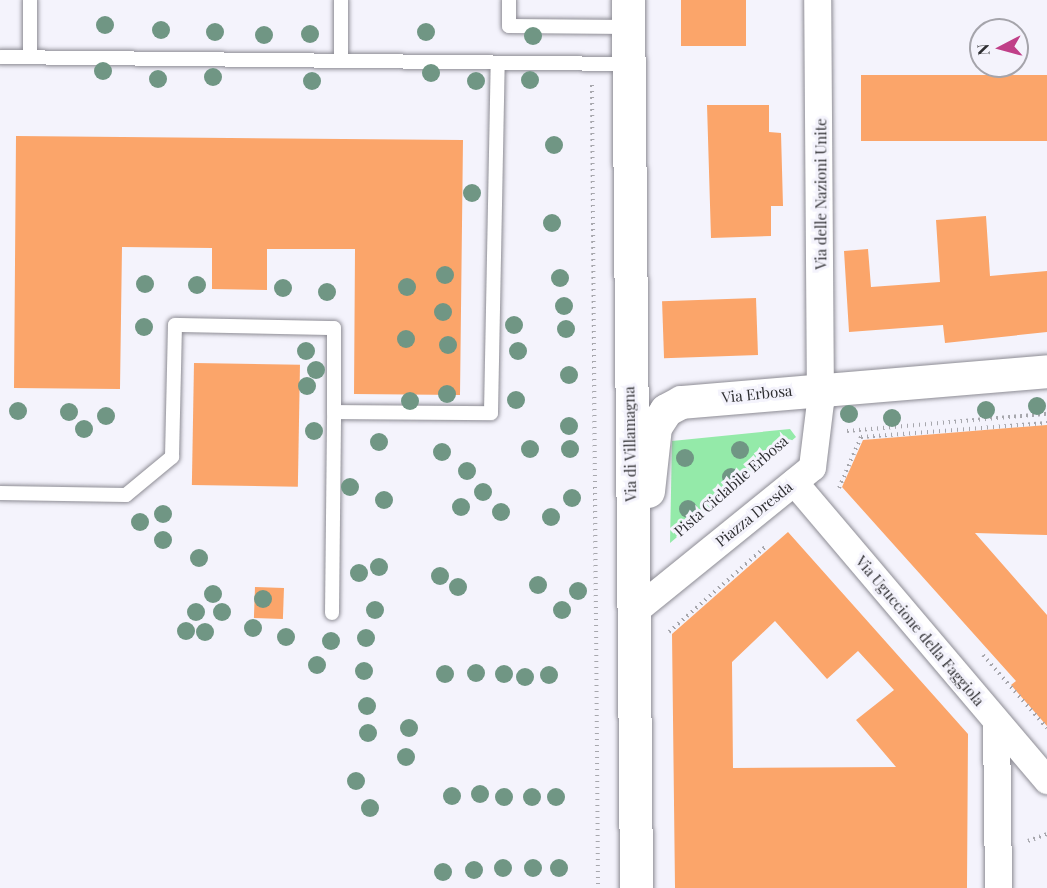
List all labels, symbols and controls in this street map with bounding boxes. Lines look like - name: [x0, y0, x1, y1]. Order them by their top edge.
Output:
- north arrow: [969, 18, 1029, 78]
- text: N: [972, 43, 994, 57]
- street label: Via delle Nazioni Unite: [812, 118, 830, 270]
- street label: Via Erbosa: [721, 381, 793, 407]
- street label: Via di Villamagna: [620, 386, 640, 502]
- street label: Pista Ciclabile Erbosa: [670, 432, 792, 540]
- street label: Piazza Dresda: [712, 477, 796, 551]
- street label: Via Uguccione della Faggiola: [852, 552, 988, 710]

